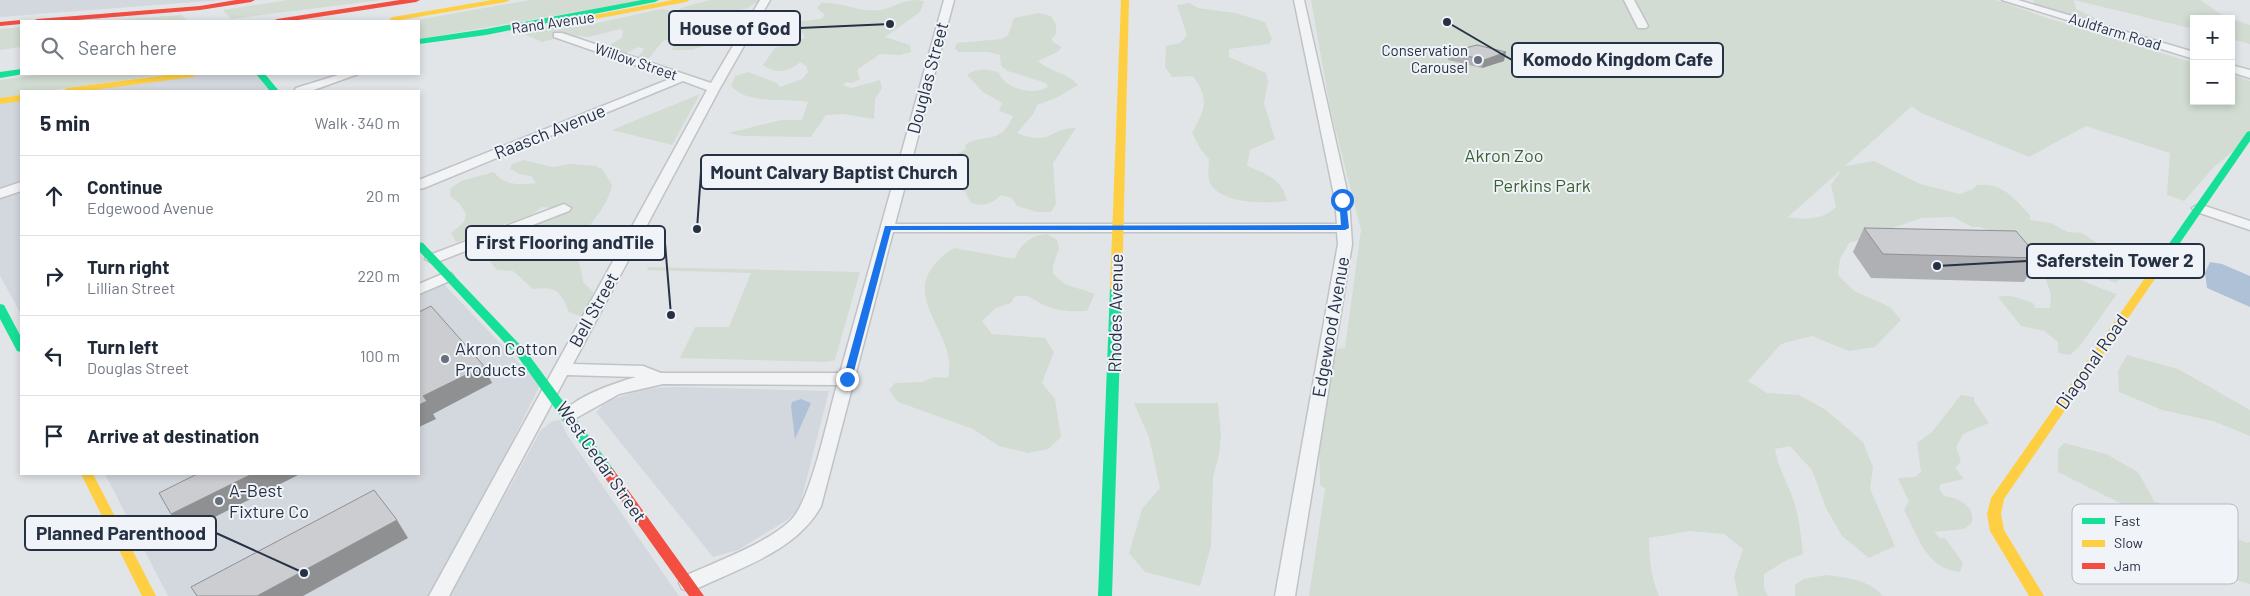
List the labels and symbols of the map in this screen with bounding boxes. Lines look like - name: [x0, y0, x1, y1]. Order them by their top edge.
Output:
- street label: Rand Avenue: [510, 7, 596, 37]
- street label: Auldfarm Road: [2067, 8, 2164, 54]
- callout: House of God: [669, 11, 800, 45]
- text: House of God: [680, 16, 791, 39]
- street label: Douglas Street: [902, 19, 953, 136]
- street label: Willow Street: [592, 38, 680, 84]
- place label: Conservation Carousel: [1381, 41, 1468, 76]
- callout: Komodo Kingdom Cafe: [1512, 43, 1723, 77]
- text: Komodo Kingdom Cafe: [1523, 47, 1713, 70]
- marker: Conservation Carousel: [1472, 54, 1484, 66]
- street label: Raasch Avenue: [491, 99, 608, 163]
- park label: Akron Zoo: [1464, 144, 1544, 166]
- callout: Mount Calvary Baptist Church: [701, 155, 968, 189]
- text: Mount Calvary Baptist Church: [710, 160, 958, 183]
- park label: Perkins Park: [1493, 174, 1591, 196]
- route start: [1331, 189, 1354, 212]
- callout: First Flooring andTile: [466, 226, 665, 260]
- text: First Flooring andTile: [476, 230, 654, 253]
- callout: Saferstein Tower 2: [2027, 244, 2204, 278]
- text: Saferstein Tower 2: [2036, 248, 2194, 271]
- street label: Rhodes Avenue: [1103, 253, 1127, 373]
- street label: Edgewood Avenue: [1307, 255, 1353, 399]
- street label: Bell Street: [564, 268, 623, 351]
- street label: Diagonal Road: [2050, 310, 2132, 413]
- place label: Akron Cotton Products: [455, 337, 557, 380]
- marker: Akron Cotton Products: [439, 353, 451, 365]
- route end: [836, 368, 859, 391]
- street label: West Cedar Street: [552, 397, 652, 526]
- place label: A-Best Fixture Co: [229, 479, 309, 522]
- marker: A-Best Fixture Co: [213, 495, 225, 507]
- legend: [2072, 504, 2238, 584]
- text: Fast: [2114, 512, 2140, 529]
- callout: Planned Parenthood: [25, 516, 216, 550]
- text: Planned Parenthood: [36, 521, 206, 544]
- text: Slow: [2114, 534, 2143, 551]
- text: Jam: [2114, 557, 2141, 574]

